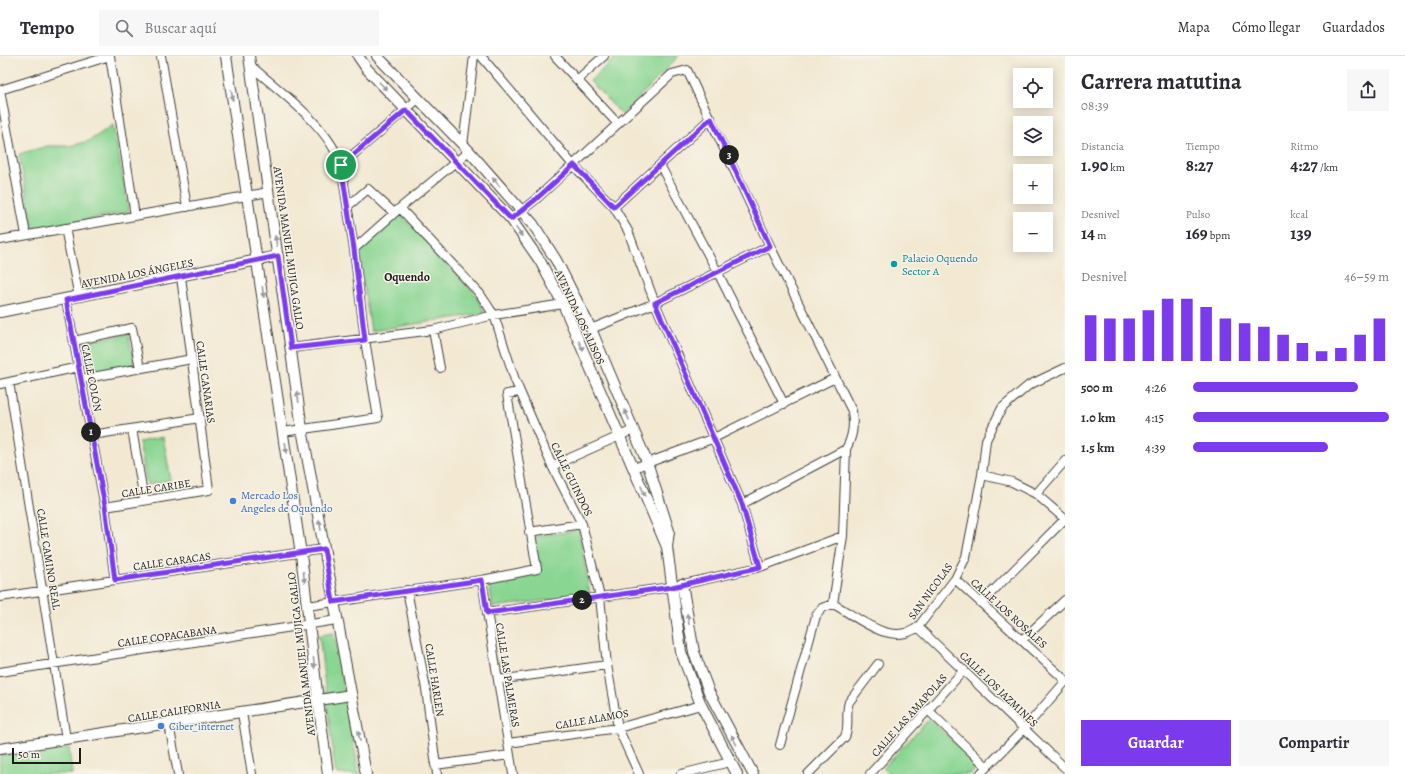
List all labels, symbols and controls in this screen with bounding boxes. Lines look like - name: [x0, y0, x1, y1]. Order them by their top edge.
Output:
- search box: [99, 10, 379, 46]
- text: Tempo: [20, 15, 75, 41]
- icon: search: [113, 17, 135, 39]
- text: Buscar aquí: [145, 18, 217, 38]
- text: Mapa: [1178, 18, 1210, 37]
- text: Cómo llegar: [1232, 18, 1300, 37]
- text: Guardados: [1322, 18, 1385, 37]
- text: Carrera matutina: [1081, 67, 1242, 97]
- map controls: [1013, 68, 1053, 252]
- button: locate: [1013, 68, 1053, 108]
- button: share: [1347, 69, 1389, 111]
- one-way arrow: [378, 81, 388, 91]
- one-way arrow: [229, 88, 235, 101]
- text: 08:39: [1081, 97, 1109, 114]
- button: layers: [1013, 116, 1053, 156]
- text: Distancia: [1081, 139, 1124, 154]
- text: Tiempo: [1186, 139, 1220, 154]
- text: Ritmo: [1290, 139, 1318, 154]
- pin: 3: [719, 145, 739, 165]
- text: 3: [727, 147, 731, 162]
- pin: [324, 148, 358, 182]
- icon: arrive: [330, 154, 352, 176]
- text: 1.90: [1081, 154, 1108, 177]
- text: 8:27: [1186, 154, 1213, 177]
- text: 4:27: [1290, 154, 1318, 177]
- text: km: [1108, 160, 1125, 175]
- text: /km: [1318, 160, 1338, 175]
- street label: AVENIDA MANUEL MUJICA GALLO: [269, 164, 307, 331]
- button: +: [1013, 164, 1053, 204]
- one-way arrow: [492, 177, 501, 186]
- text: Desnivel: [1081, 207, 1120, 222]
- text: Pulso: [1186, 207, 1210, 222]
- text: kcal: [1290, 207, 1308, 222]
- button: −: [1013, 212, 1053, 252]
- text: 14: [1081, 222, 1095, 245]
- text: 169: [1186, 222, 1208, 245]
- text: 139: [1290, 222, 1312, 245]
- one-way arrow: [515, 227, 523, 237]
- text: m: [1095, 228, 1106, 243]
- text: bpm: [1208, 228, 1230, 243]
- one-way arrow: [273, 235, 279, 247]
- place label: Palacio Oquendo Sector A: [902, 251, 978, 279]
- street label: AVENIDA LOS ÁNGELES: [79, 255, 195, 292]
- marker: Palacio Oquendo Sector A: [889, 259, 899, 269]
- street label: AVENIDA LOS ALISOS: [550, 266, 608, 367]
- text: Desnivel: [1081, 268, 1127, 285]
- text: 46–59 m: [1344, 268, 1389, 285]
- district label: Oquendo: [384, 269, 430, 285]
- one-way arrow: [260, 286, 266, 298]
- street label: CALLE CANARIAS: [192, 340, 219, 424]
- one-way arrow: [578, 340, 584, 352]
- street label: CALLE COLÓN: [78, 343, 105, 413]
- text: 500 m: [1081, 379, 1113, 396]
- text: 4:26: [1145, 379, 1166, 396]
- one-way arrow: [295, 391, 301, 403]
- one-way arrow: [624, 409, 630, 421]
- text: 1.0 km: [1081, 409, 1116, 426]
- text: 4:15: [1145, 409, 1164, 426]
- pin: 1: [81, 422, 101, 442]
- text: 1: [89, 424, 93, 439]
- text: 1.5 km: [1081, 439, 1115, 456]
- text: 4:39: [1145, 439, 1165, 456]
- street label: CALLE GUINDOS: [547, 440, 596, 519]
- one-way arrow: [283, 442, 289, 455]
- street label: CALLE CARIBE: [120, 476, 192, 501]
- one-way arrow: [641, 486, 647, 498]
- place label: Mercado Los Angeles de Oquendo: [240, 488, 333, 516]
- marker: Mercado Los Angeles de Oquendo: [228, 496, 238, 506]
- street label: CALLE CAMINO REAL: [33, 507, 64, 611]
- one-way arrow: [316, 519, 322, 531]
- street label: CALLE CARACAS: [132, 549, 212, 574]
- street label: SAN NICOLAS: [905, 560, 956, 623]
- street label: AVENIDA MANUEL MUJICA GALLO: [284, 571, 319, 738]
- one-way arrow: [301, 571, 307, 583]
- street label: CALLE LOS ROSALES: [967, 575, 1050, 652]
- pin: 2: [572, 590, 592, 610]
- text: 2: [579, 592, 585, 607]
- one-way arrow: [685, 613, 691, 625]
- street label: CALLE COPACABANA: [117, 622, 218, 651]
- street label: CALLE LAS PALMERAS: [492, 622, 523, 729]
- street label: CALLE HARLEN: [421, 642, 448, 718]
- street label: CALLE LOS JAZMINES: [956, 648, 1041, 731]
- one-way arrow: [310, 657, 317, 669]
- street label: CALLE LAS AMAPOLAS: [868, 670, 951, 760]
- street label: CALLE CALIFORNIA: [127, 697, 222, 726]
- street label: CALLE ALAMOS: [554, 706, 630, 733]
- place label: Ciber_internet: [169, 719, 235, 734]
- button: Guardar: [1081, 720, 1231, 766]
- button: Compartir: [1239, 720, 1389, 766]
- marker: Ciber_internet: [156, 721, 166, 731]
- one-way arrow: [355, 730, 361, 742]
- one-way arrow: [731, 734, 737, 746]
- scale bar: [12, 746, 81, 765]
- text: 50 m: [18, 747, 40, 762]

